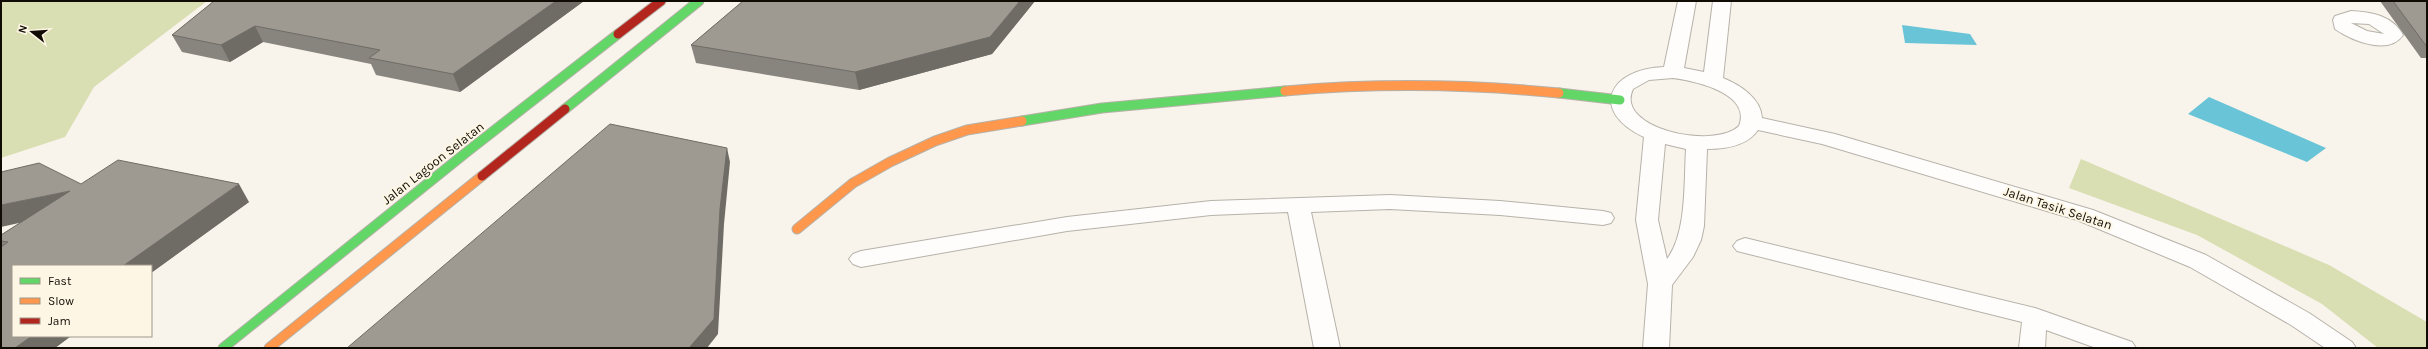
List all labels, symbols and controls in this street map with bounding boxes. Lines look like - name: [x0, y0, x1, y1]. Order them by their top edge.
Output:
- north arrow: [12, 12, 52, 52]
- text: N: [16, 24, 30, 35]
- street label: Jalan Lagoon Selatan: [379, 119, 487, 207]
- street label: Jalan Tasik Selatan: [2002, 183, 2114, 233]
- legend: [12, 265, 152, 337]
- text: Fast: [48, 274, 72, 288]
- text: Slow: [48, 294, 74, 308]
- text: Jam: [48, 314, 71, 328]

